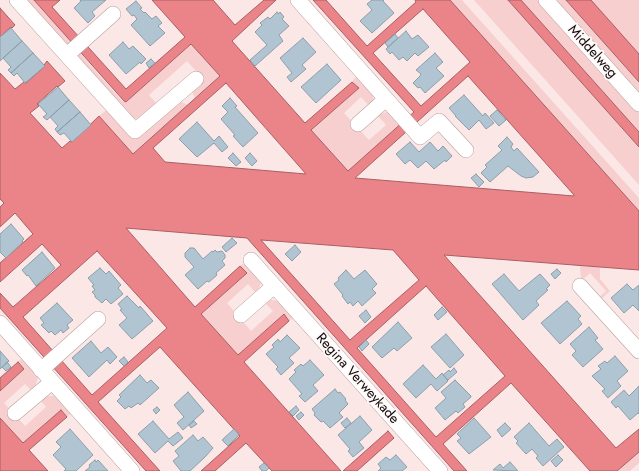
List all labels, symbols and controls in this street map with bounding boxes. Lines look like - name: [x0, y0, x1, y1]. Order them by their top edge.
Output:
- street label: Middelweg: [564, 22, 620, 82]
- street label: Regina Verweykade: [312, 330, 402, 428]

